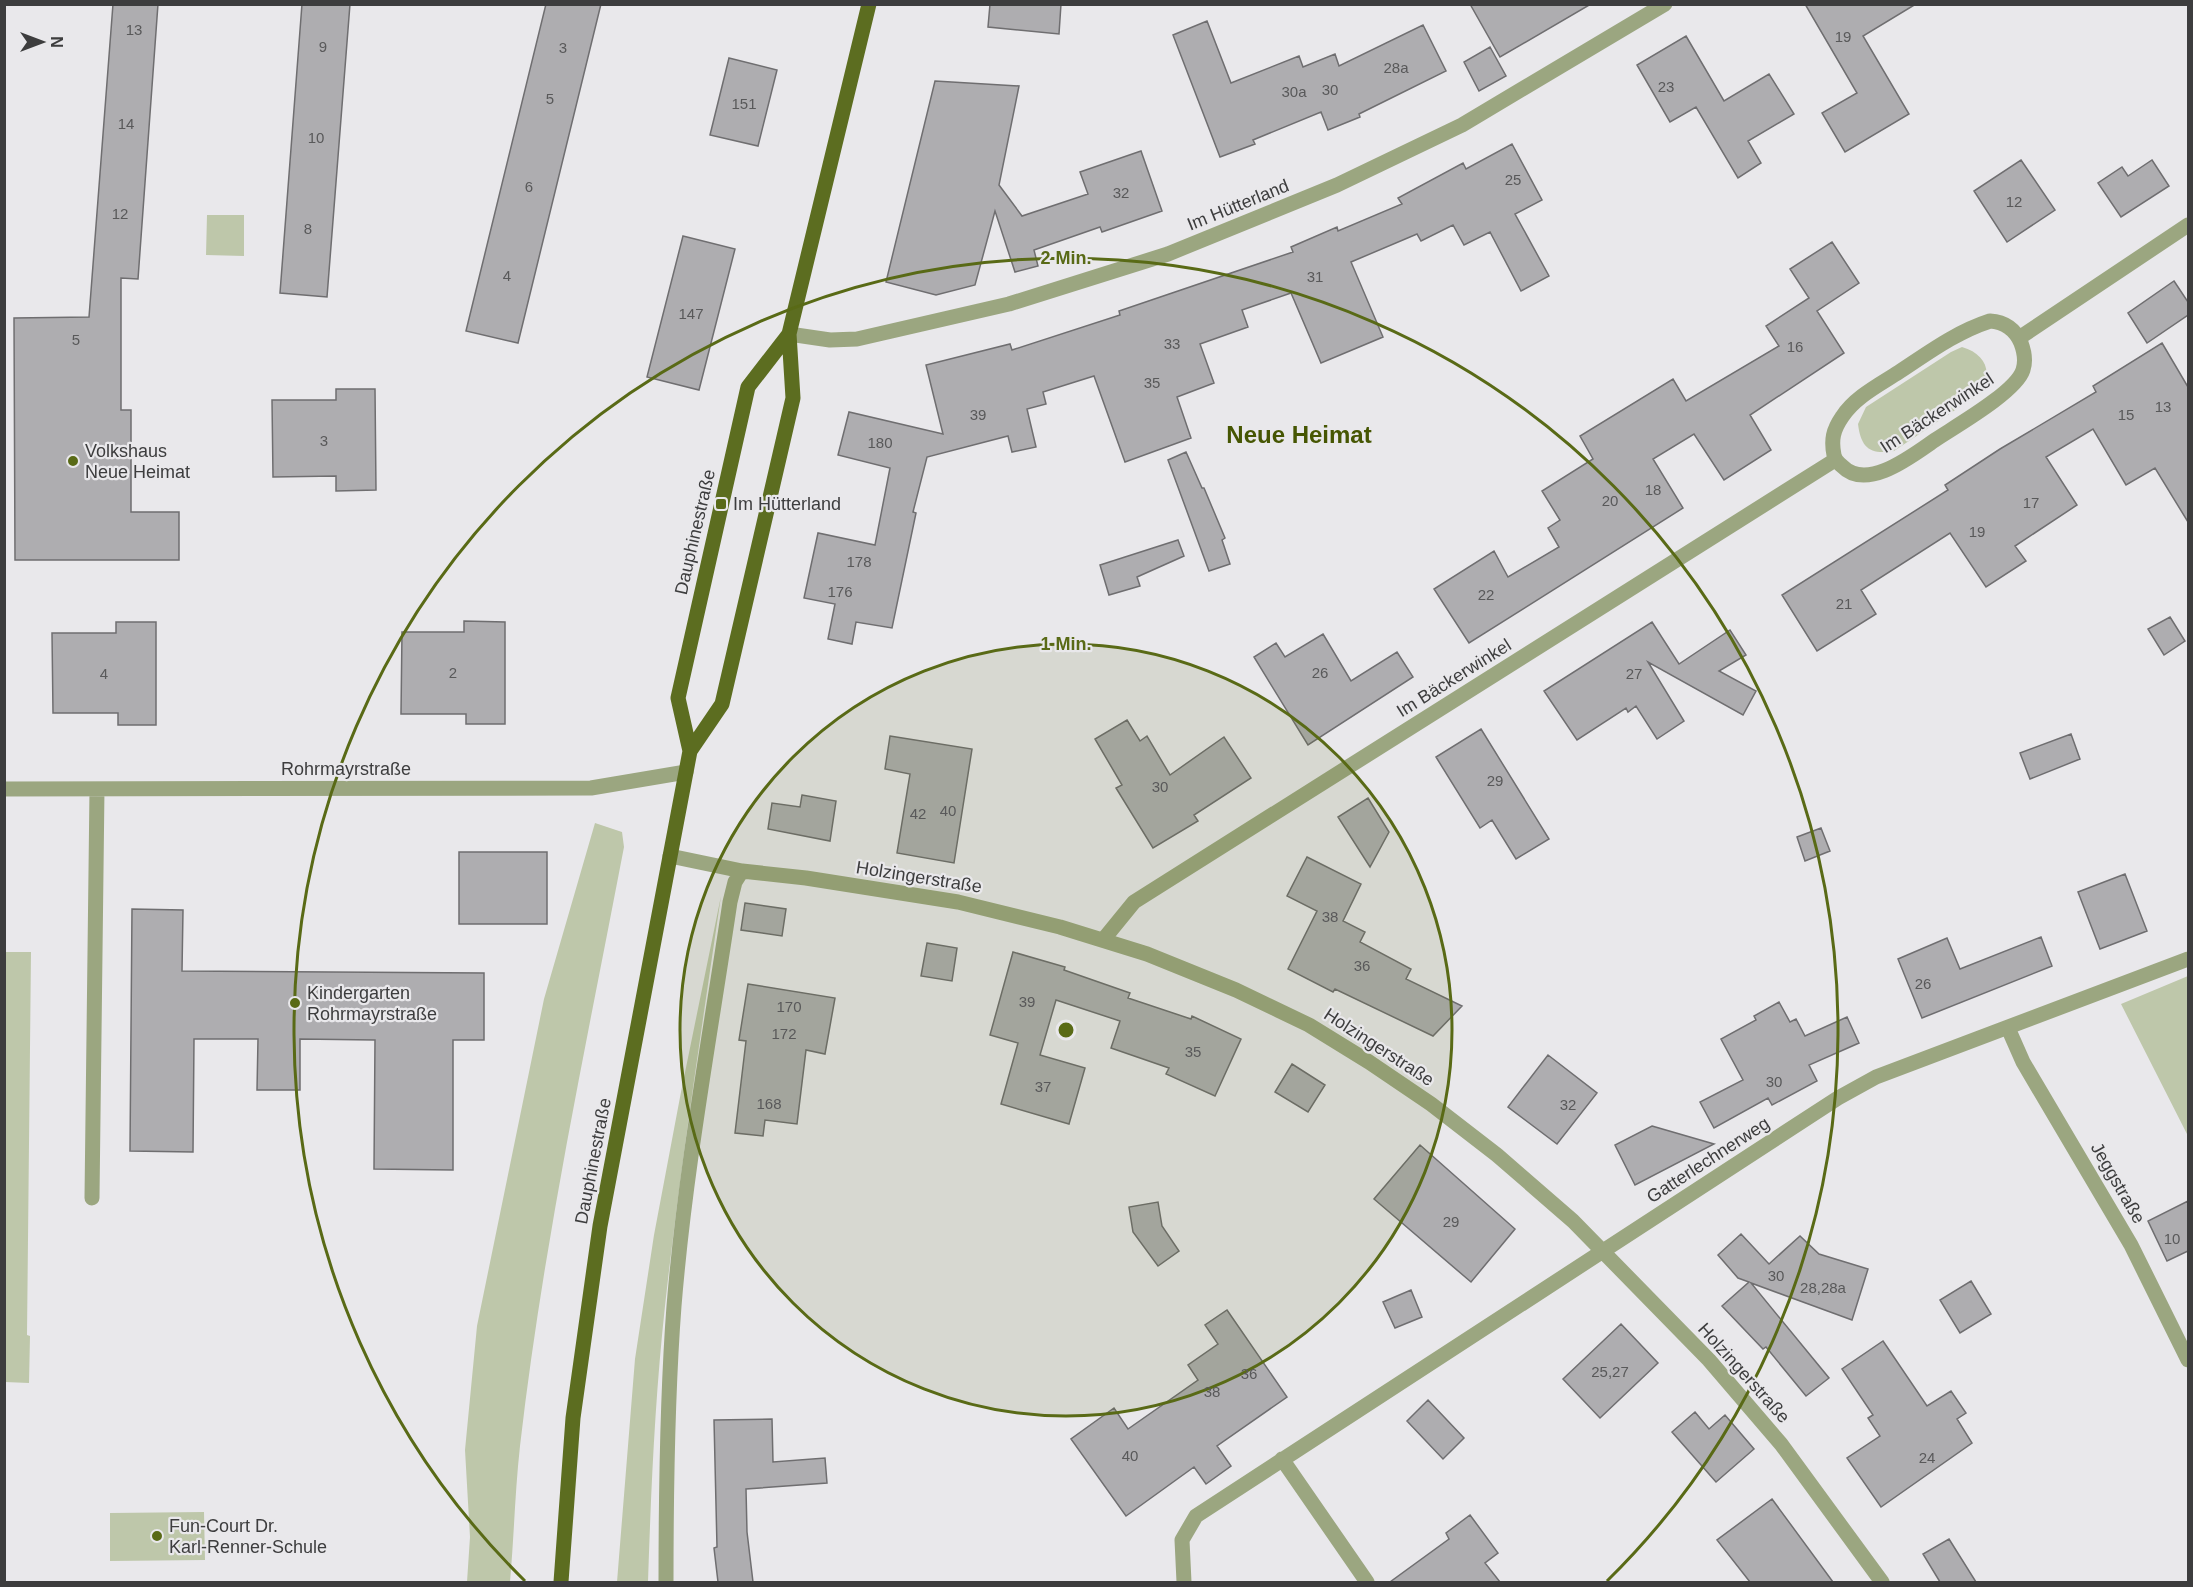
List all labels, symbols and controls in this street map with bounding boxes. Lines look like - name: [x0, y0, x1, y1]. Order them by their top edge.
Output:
- north arrow: [12, 12, 72, 72]
- house number: 13: [126, 21, 142, 38]
- house number: 19: [1835, 28, 1851, 45]
- text: N: [48, 36, 65, 48]
- house number: 9: [319, 38, 327, 55]
- house number: 3: [559, 39, 567, 56]
- house number: 28a: [1383, 59, 1409, 76]
- house number: 23: [1658, 78, 1674, 95]
- house number: 30: [1322, 81, 1338, 98]
- house number: 30a: [1281, 83, 1307, 100]
- house number: 5: [546, 90, 554, 107]
- house number: 151: [731, 95, 757, 112]
- house number: 14: [118, 115, 134, 132]
- house number: 10: [308, 129, 324, 146]
- house number: 25: [1505, 171, 1521, 188]
- street label: Im Hütterland: [1184, 175, 1292, 235]
- house number: 6: [525, 178, 533, 195]
- house number: 32: [1113, 184, 1129, 201]
- house number: 12: [2006, 193, 2022, 210]
- house number: 12: [112, 205, 128, 222]
- house number: 8: [304, 220, 312, 237]
- text: 2 Min.: [1040, 248, 1092, 268]
- house number: 4: [503, 267, 511, 284]
- house number: 31: [1307, 268, 1323, 285]
- house number: 147: [678, 305, 704, 322]
- house number: 5: [72, 331, 80, 348]
- house number: 33: [1164, 335, 1180, 352]
- house number: 16: [1787, 338, 1803, 355]
- street label: Im Bäckerwinkel: [1877, 369, 1997, 457]
- house number: 35: [1144, 374, 1160, 391]
- house number: 13: [2155, 398, 2171, 415]
- house number: 39: [970, 406, 986, 423]
- house number: 15: [2118, 406, 2134, 423]
- district label: Neue Heimat: [1226, 421, 1372, 448]
- house number: 3: [320, 432, 328, 449]
- house number: 180: [867, 434, 893, 451]
- place label: Volkshaus Neue Heimat: [85, 441, 190, 482]
- marker: Volkshaus Neue Heimat: [66, 454, 80, 468]
- street label: Dauphinestraße: [671, 467, 719, 597]
- house number: 18: [1645, 481, 1661, 498]
- house number: 20: [1602, 492, 1618, 509]
- place label: Im Hütterland: [733, 494, 841, 514]
- house number: 17: [2023, 494, 2039, 511]
- marker: Im Hütterland: [714, 497, 728, 511]
- house number: 19: [1969, 523, 1985, 540]
- house number: 178: [846, 553, 872, 570]
- house number: 176: [827, 583, 853, 600]
- house number: 22: [1478, 586, 1494, 603]
- house number: 21: [1836, 595, 1852, 612]
- text: 1 Min.: [1040, 634, 1092, 654]
- street label: Im Bäckerwinkel: [1393, 635, 1515, 721]
- house number: 2: [449, 664, 457, 681]
- house number: 26: [1312, 664, 1328, 681]
- house number: 4: [100, 665, 108, 682]
- house number: 27: [1626, 665, 1642, 682]
- street label: Rohrmayrstraße: [281, 759, 411, 779]
- house number: 29: [1487, 772, 1503, 789]
- house number: 30: [1152, 778, 1168, 795]
- house number: 40: [940, 802, 956, 819]
- house number: 42: [910, 805, 926, 822]
- street label: Holzingerstraße: [855, 857, 983, 897]
- house number: 38: [1322, 908, 1338, 925]
- house number: 36: [1354, 957, 1370, 974]
- house number: 26: [1915, 975, 1931, 992]
- place label: Kindergarten Rohrmayrstraße: [307, 983, 437, 1024]
- house number: 39: [1019, 993, 1035, 1010]
- marker: Kindergarten Rohrmayrstraße: [288, 996, 302, 1010]
- house number: 170: [776, 998, 802, 1015]
- street label: Holzingerstraße: [1320, 1004, 1438, 1090]
- centre of rings: [1056, 1020, 1076, 1040]
- house number: 172: [771, 1025, 797, 1042]
- house number: 35: [1185, 1043, 1201, 1060]
- house number: 30: [1766, 1073, 1782, 1090]
- house number: 37: [1035, 1078, 1051, 1095]
- house number: 168: [756, 1095, 782, 1112]
- street label: Dauphinestraße: [571, 1096, 615, 1226]
- house number: 32: [1560, 1096, 1576, 1113]
- street label: Gatterlechnerweg: [1643, 1113, 1773, 1207]
- street label: Jeggstraße: [2087, 1139, 2149, 1227]
- house number: 29: [1443, 1213, 1459, 1230]
- house number: 10: [2164, 1230, 2180, 1247]
- house number: 30: [1768, 1267, 1784, 1284]
- house number: 28,28a: [1800, 1279, 1847, 1296]
- street label: Holzingerstraße: [1694, 1319, 1794, 1427]
- house number: 25,27: [1591, 1363, 1629, 1380]
- house number: 36: [1241, 1365, 1257, 1382]
- house number: 38: [1204, 1383, 1220, 1400]
- house number: 40: [1122, 1447, 1138, 1464]
- house number: 24: [1919, 1449, 1935, 1466]
- place label: Fun-Court Dr. Karl-Renner-Schule: [169, 1516, 327, 1557]
- marker: Fun-Court Dr. Karl-Renner-Schule: [150, 1529, 164, 1543]

